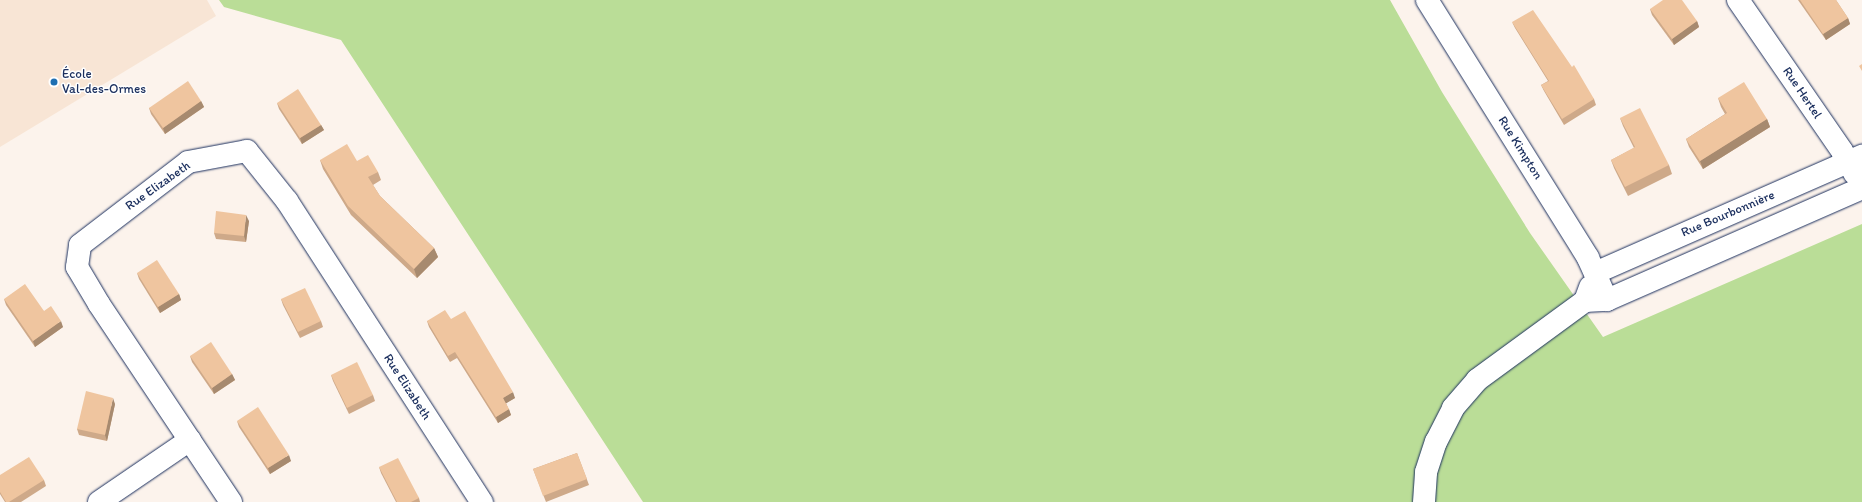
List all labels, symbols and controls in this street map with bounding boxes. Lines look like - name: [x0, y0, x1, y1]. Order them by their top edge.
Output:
- street label: Rue Hertel: [1779, 64, 1825, 122]
- place label: École Val-des-Ormes: [62, 67, 146, 98]
- marker: École Val-des-Ormes: [49, 77, 59, 87]
- street label: Rue Kimpton: [1494, 113, 1546, 183]
- street label: Rue Elizabeth: [123, 158, 193, 214]
- street label: Rue Bourbonnière: [1679, 187, 1777, 241]
- street label: Rue Elizabeth: [380, 351, 434, 423]

